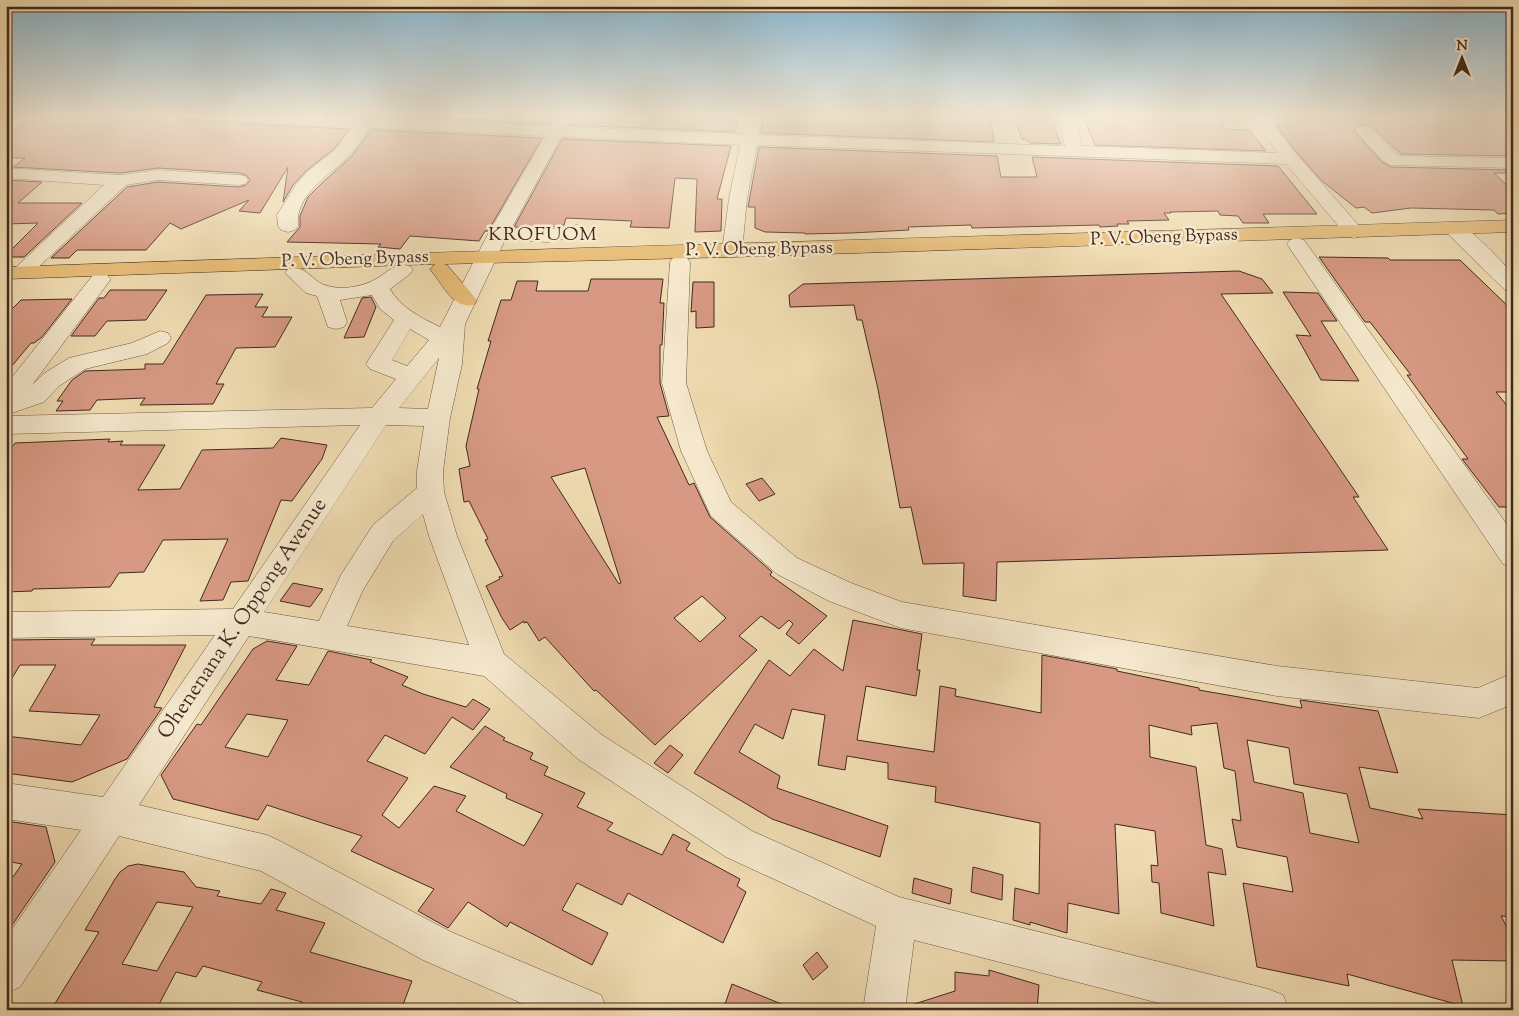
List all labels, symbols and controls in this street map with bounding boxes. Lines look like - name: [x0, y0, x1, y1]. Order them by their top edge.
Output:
- north arrow: [1436, 32, 1486, 82]
- text: N: [1456, 37, 1468, 57]
- district label: KROFUOM: [488, 222, 598, 249]
- street label: P. V. Obeng Bypass: [1090, 222, 1238, 254]
- street label: P. V. Obeng Bypass: [685, 236, 833, 264]
- street label: P. V. Obeng Bypass: [281, 244, 429, 276]
- street label: Ohenenana K. Oppong Avenue: [151, 492, 335, 746]

